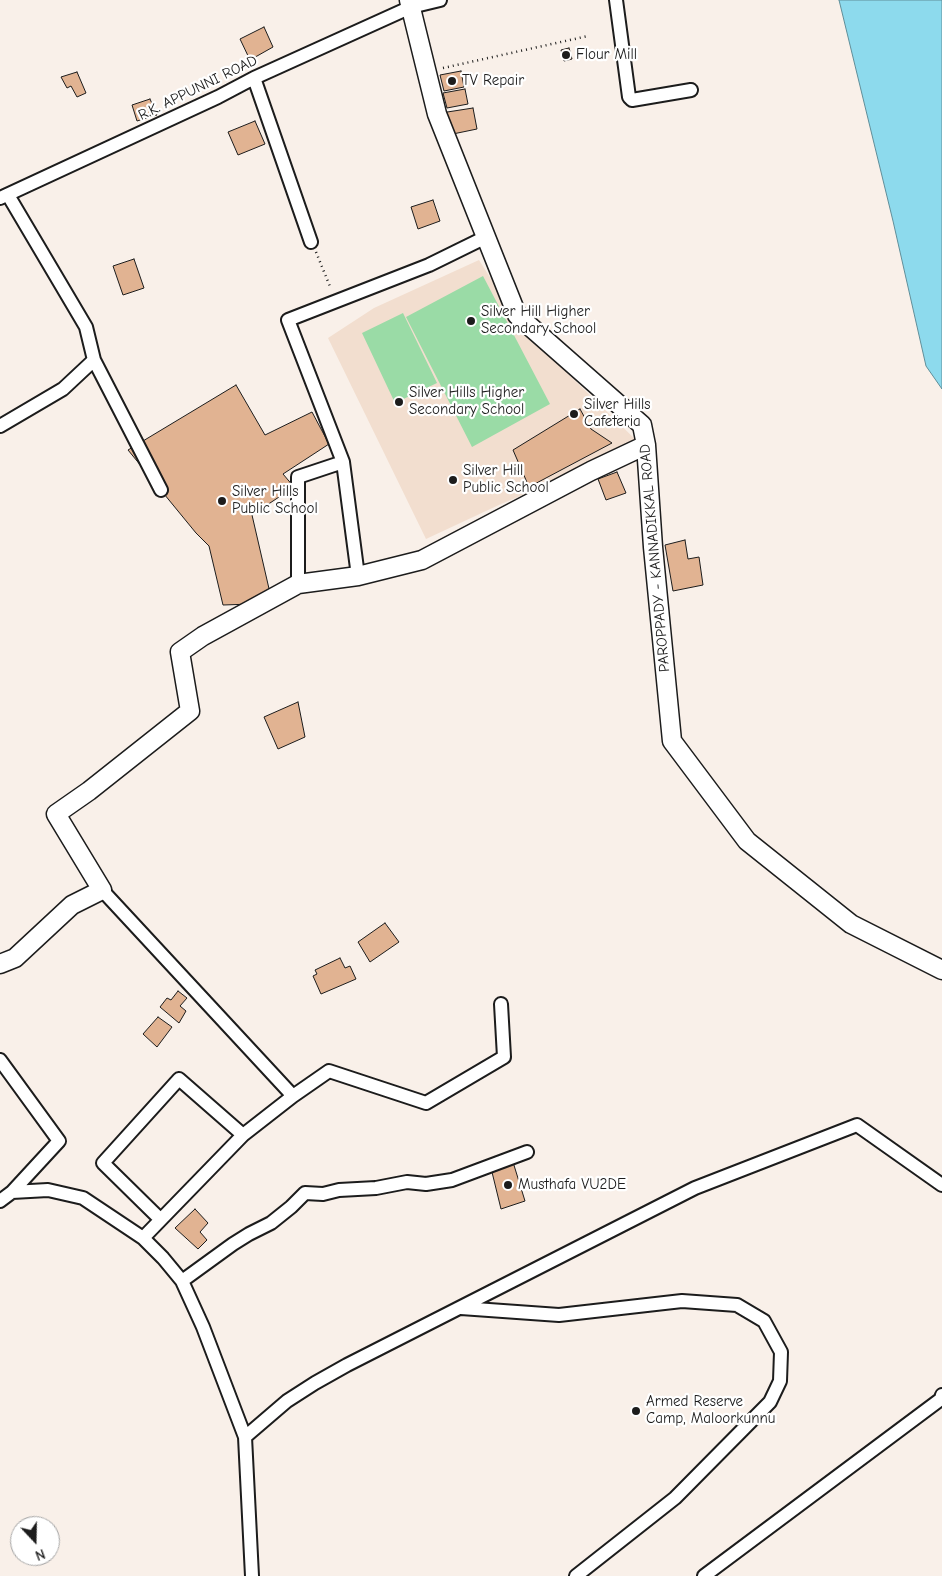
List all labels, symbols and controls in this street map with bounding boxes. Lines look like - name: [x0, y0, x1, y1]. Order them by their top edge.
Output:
- place label: Flour Mill: [576, 46, 637, 64]
- marker: Flour Mill: [560, 49, 572, 61]
- street label: R.K. APPUNNI ROAD: [136, 51, 260, 125]
- place label: TV Repair: [462, 72, 524, 90]
- marker: TV Repair: [446, 75, 458, 87]
- place label: Silver Hill Higher Secondary School: [481, 303, 596, 338]
- marker: Silver Hill Higher Secondary School: [465, 315, 477, 327]
- place label: Silver Hills Higher Secondary School: [409, 384, 524, 419]
- marker: Silver Hills Higher Secondary School: [393, 396, 405, 408]
- place label: Silver Hills Cafeteria: [584, 396, 650, 431]
- marker: Silver Hills Cafeteria: [568, 408, 580, 420]
- street label: PAROPPADY - KANNADIKKAL ROAD: [636, 443, 674, 673]
- place label: Silver Hill Public School: [463, 462, 549, 497]
- marker: Silver Hill Public School: [447, 474, 459, 486]
- place label: Silver Hills Public School: [232, 483, 318, 518]
- marker: Silver Hills Public School: [216, 495, 228, 507]
- place label: Musthafa VU2DE: [518, 1176, 626, 1194]
- marker: Musthafa VU2DE: [502, 1179, 514, 1191]
- place label: Armed Reserve Camp, Maloorkunnu: [646, 1393, 775, 1428]
- marker: Armed Reserve Camp, Maloorkunnu: [630, 1405, 642, 1417]
- north arrow: [10, 1516, 60, 1566]
- text: N: [33, 1545, 48, 1564]

